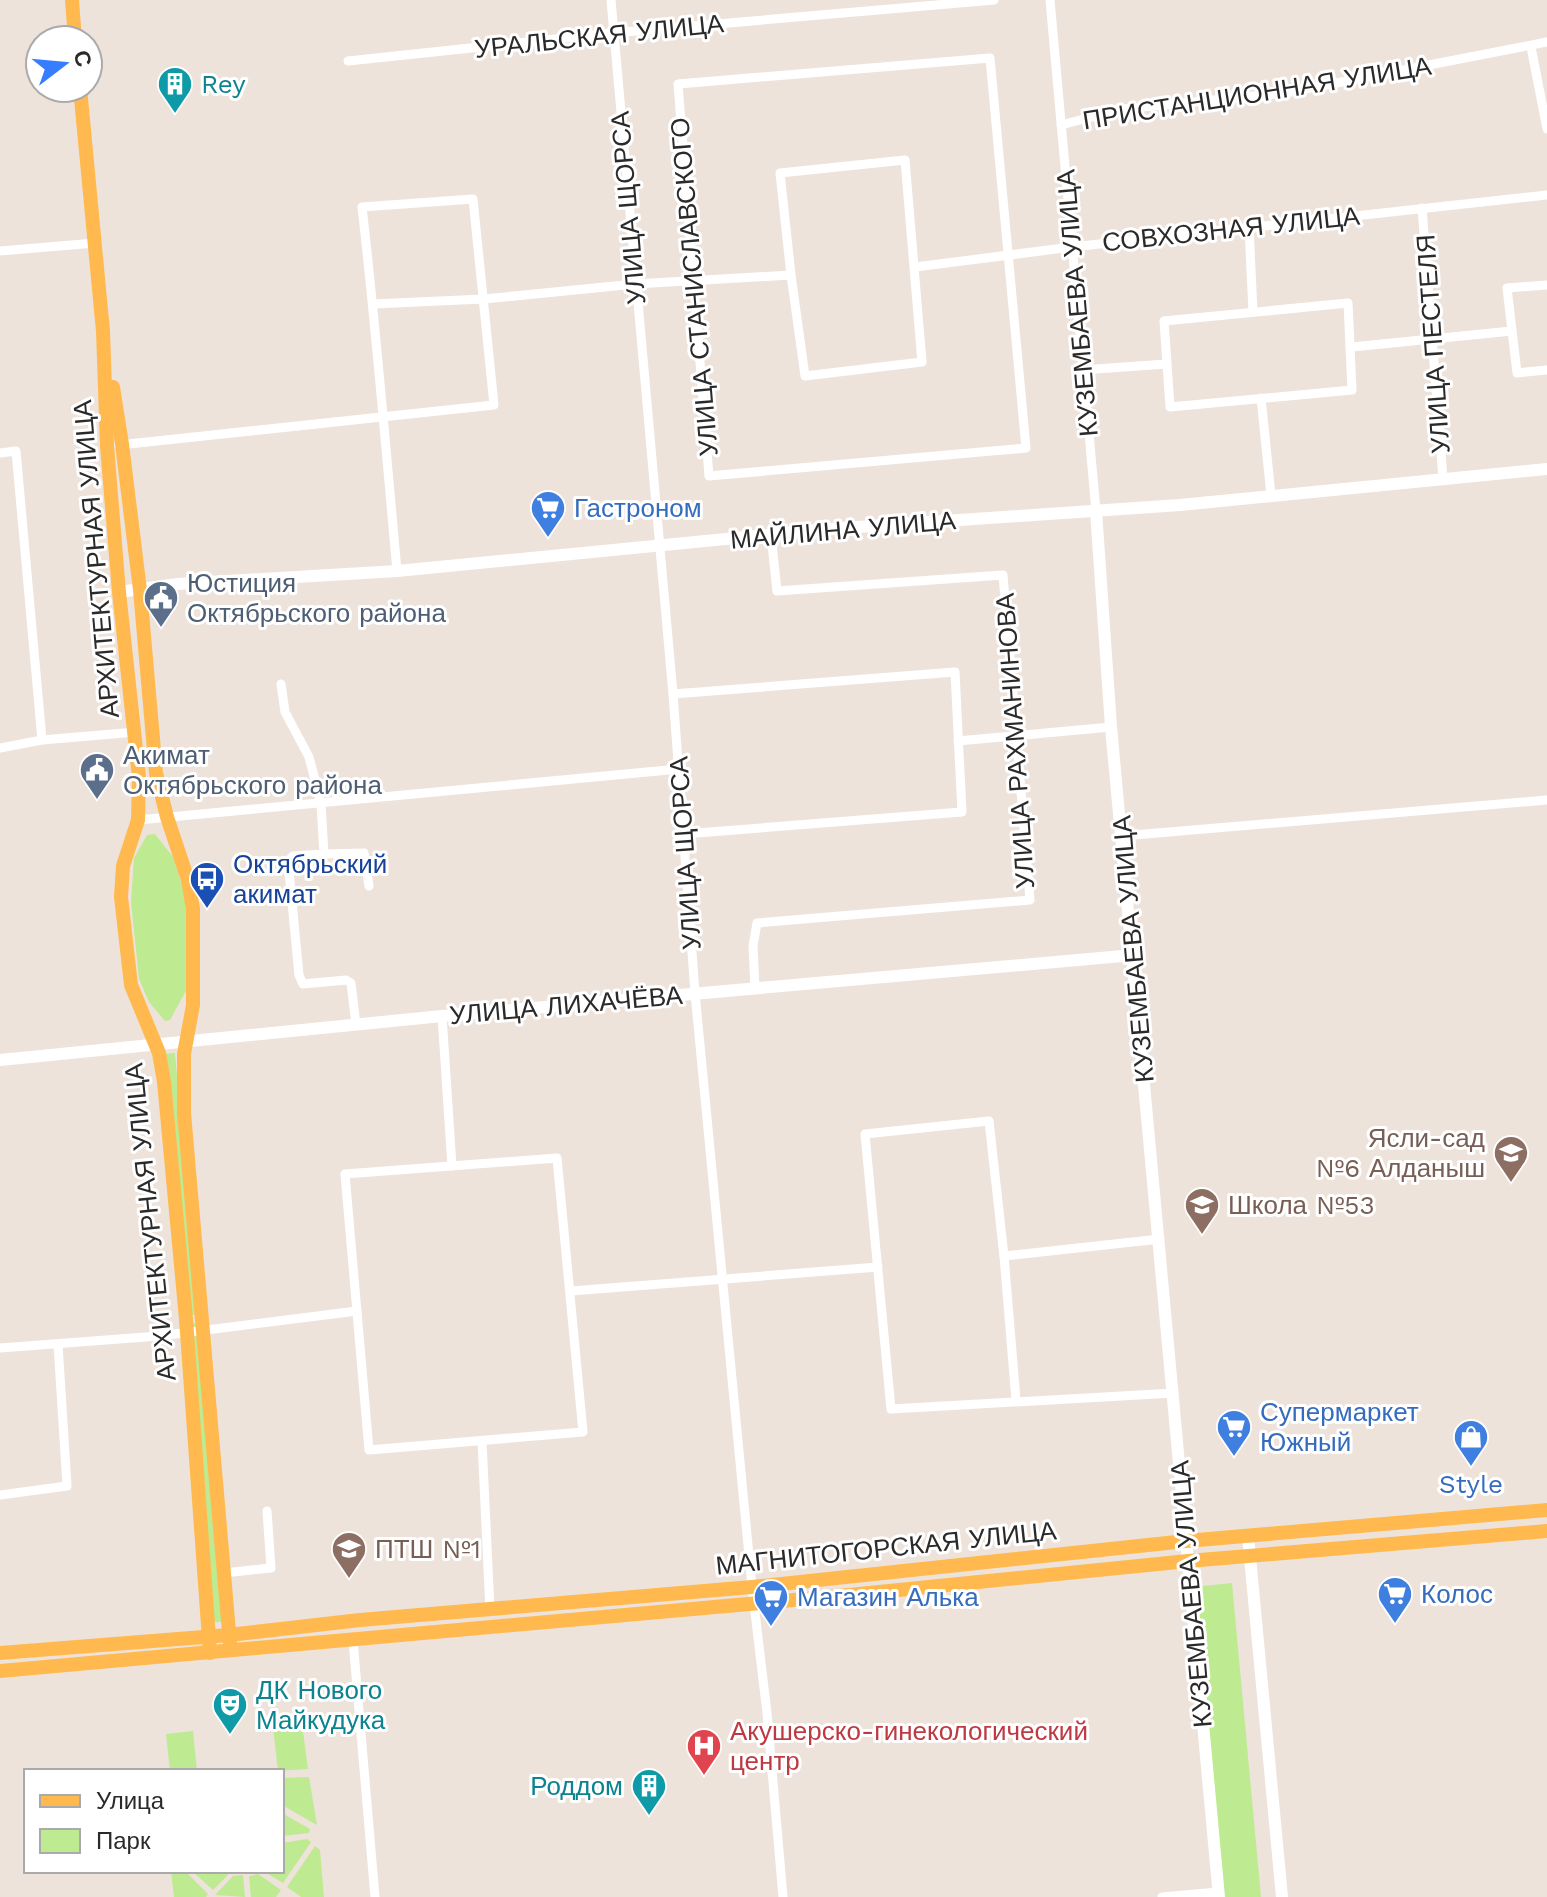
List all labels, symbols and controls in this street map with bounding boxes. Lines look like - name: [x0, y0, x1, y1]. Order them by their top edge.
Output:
- street label: УРАЛЬСКАЯ УЛИЦА: [473, 8, 726, 64]
- north arrow: [24, 24, 104, 104]
- text: С: [69, 48, 97, 70]
- street label: ПРИСТАНЦИОННАЯ УЛИЦА: [1081, 51, 1434, 135]
- building icon: Rey: [156, 65, 194, 115]
- place label: Rey: [201, 69, 246, 99]
- street label: УЛИЦА ЩОРСА: [605, 109, 651, 306]
- street label: УЛИЦА СТАНИСЛАВСКОГО: [664, 116, 724, 458]
- street label: КУЗЕМБАЕВА УЛИЦА: [1050, 168, 1104, 438]
- street label: СОВХОЗНАЯ УЛИЦА: [1101, 200, 1362, 257]
- street label: УЛИЦА ПЕСТЕЛЯ: [1410, 233, 1456, 455]
- street label: АРХИТЕКТУРНАЯ УЛИЦА: [67, 398, 125, 719]
- supermarket icon: Гастроном: [529, 489, 567, 539]
- place label: Гастроном: [574, 493, 702, 523]
- street label: МАЙЛИНА УЛИЦА: [729, 505, 958, 555]
- place label: Юстиция Октябрьского района: [187, 568, 446, 628]
- public building icon: Юстиция Октябрьского района: [142, 579, 180, 629]
- street label: УЛИЦА РАХМАНИНОВА: [990, 591, 1040, 890]
- place label: Акимат Октябрьского района: [123, 740, 382, 800]
- public building icon: Акимат Октябрьского района: [78, 751, 116, 801]
- street label: УЛИЦА ЩОРСА: [663, 755, 707, 951]
- street label: КУЗЕМБАЕВА УЛИЦА: [1106, 814, 1160, 1084]
- place label: Октябрьский акимат: [233, 849, 387, 909]
- bus stop icon: Октябрьский акимат: [188, 860, 226, 910]
- street label: УЛИЦА ЛИХАЧЁВА: [448, 980, 684, 1030]
- street label: АРХИТЕКТУРНАЯ УЛИЦА: [118, 1061, 182, 1382]
- place label: Ясли-сад №6 Алданыш: [1316, 1123, 1485, 1183]
- school or university icon: Ясли-сад №6 Алданыш: [1492, 1134, 1530, 1184]
- school or university icon: Школа №53: [1183, 1186, 1221, 1236]
- place label: Школа №53: [1228, 1190, 1375, 1220]
- place label: Супермаркет Южный: [1260, 1397, 1419, 1457]
- supermarket icon: Супермаркет Южный: [1215, 1408, 1253, 1458]
- shop icon: Style: [1452, 1418, 1490, 1468]
- street label: КУЗЕМБАЕВА УЛИЦА: [1164, 1459, 1218, 1729]
- place label: Style: [1439, 1469, 1503, 1499]
- street label: МАГНИТОГОРСКАЯ УЛИЦА: [714, 1515, 1058, 1581]
- school or university icon: ПТШ №1: [330, 1530, 368, 1580]
- place label: ПТШ №1: [375, 1534, 481, 1564]
- supermarket icon: Колос: [1376, 1575, 1414, 1625]
- supermarket icon: Магазин Алька: [752, 1578, 790, 1628]
- place label: Колос: [1421, 1579, 1493, 1609]
- place label: Магазин Алька: [797, 1582, 979, 1612]
- place label: ДК Нового Майкудука: [256, 1675, 386, 1735]
- theatre icon: ДК Нового Майкудука: [211, 1686, 249, 1736]
- place label: Акушерско-гинекологический центр: [730, 1716, 1088, 1776]
- hospital icon: Акушерско-гинекологический центр: [685, 1727, 723, 1777]
- building icon: Роддом: [630, 1767, 668, 1817]
- legend: [24, 1769, 284, 1873]
- place label: Роддом: [530, 1771, 623, 1801]
- text: Улица: [96, 1787, 165, 1815]
- text: Парк: [96, 1827, 151, 1855]

